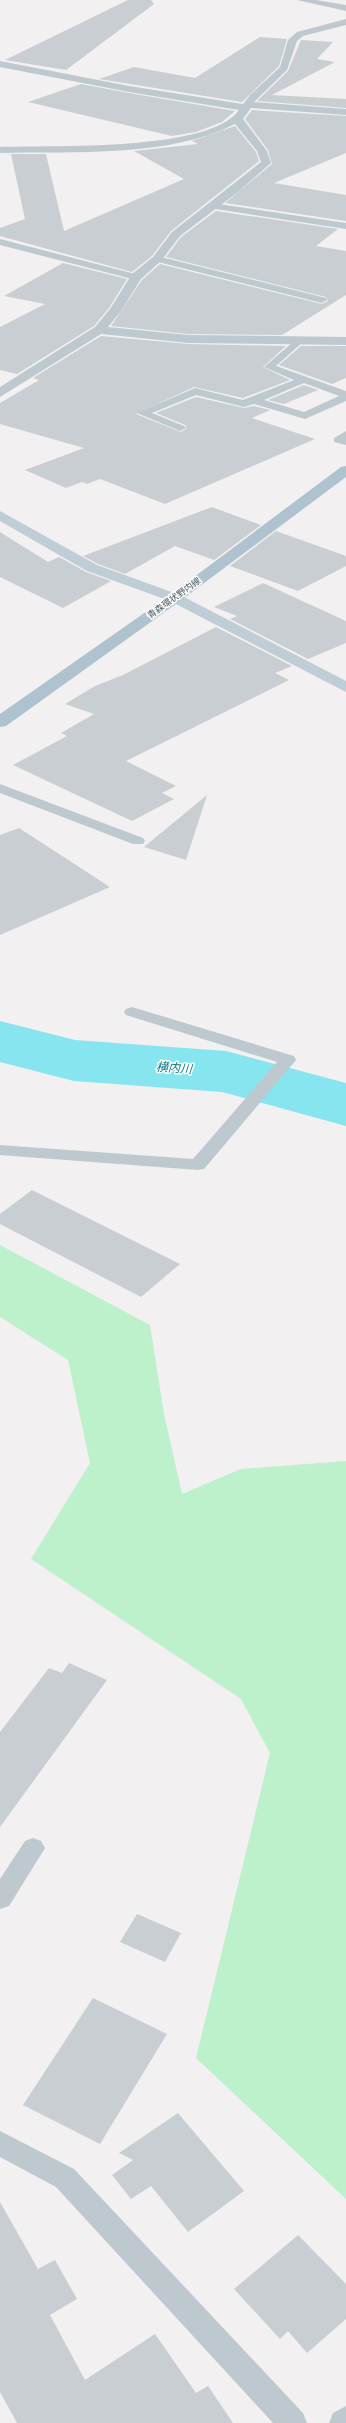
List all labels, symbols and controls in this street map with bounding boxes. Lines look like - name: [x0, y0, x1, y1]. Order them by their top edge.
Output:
- street label: 青森環状野内線: [145, 574, 203, 621]
- water label: 横内川: [156, 1060, 194, 1076]

